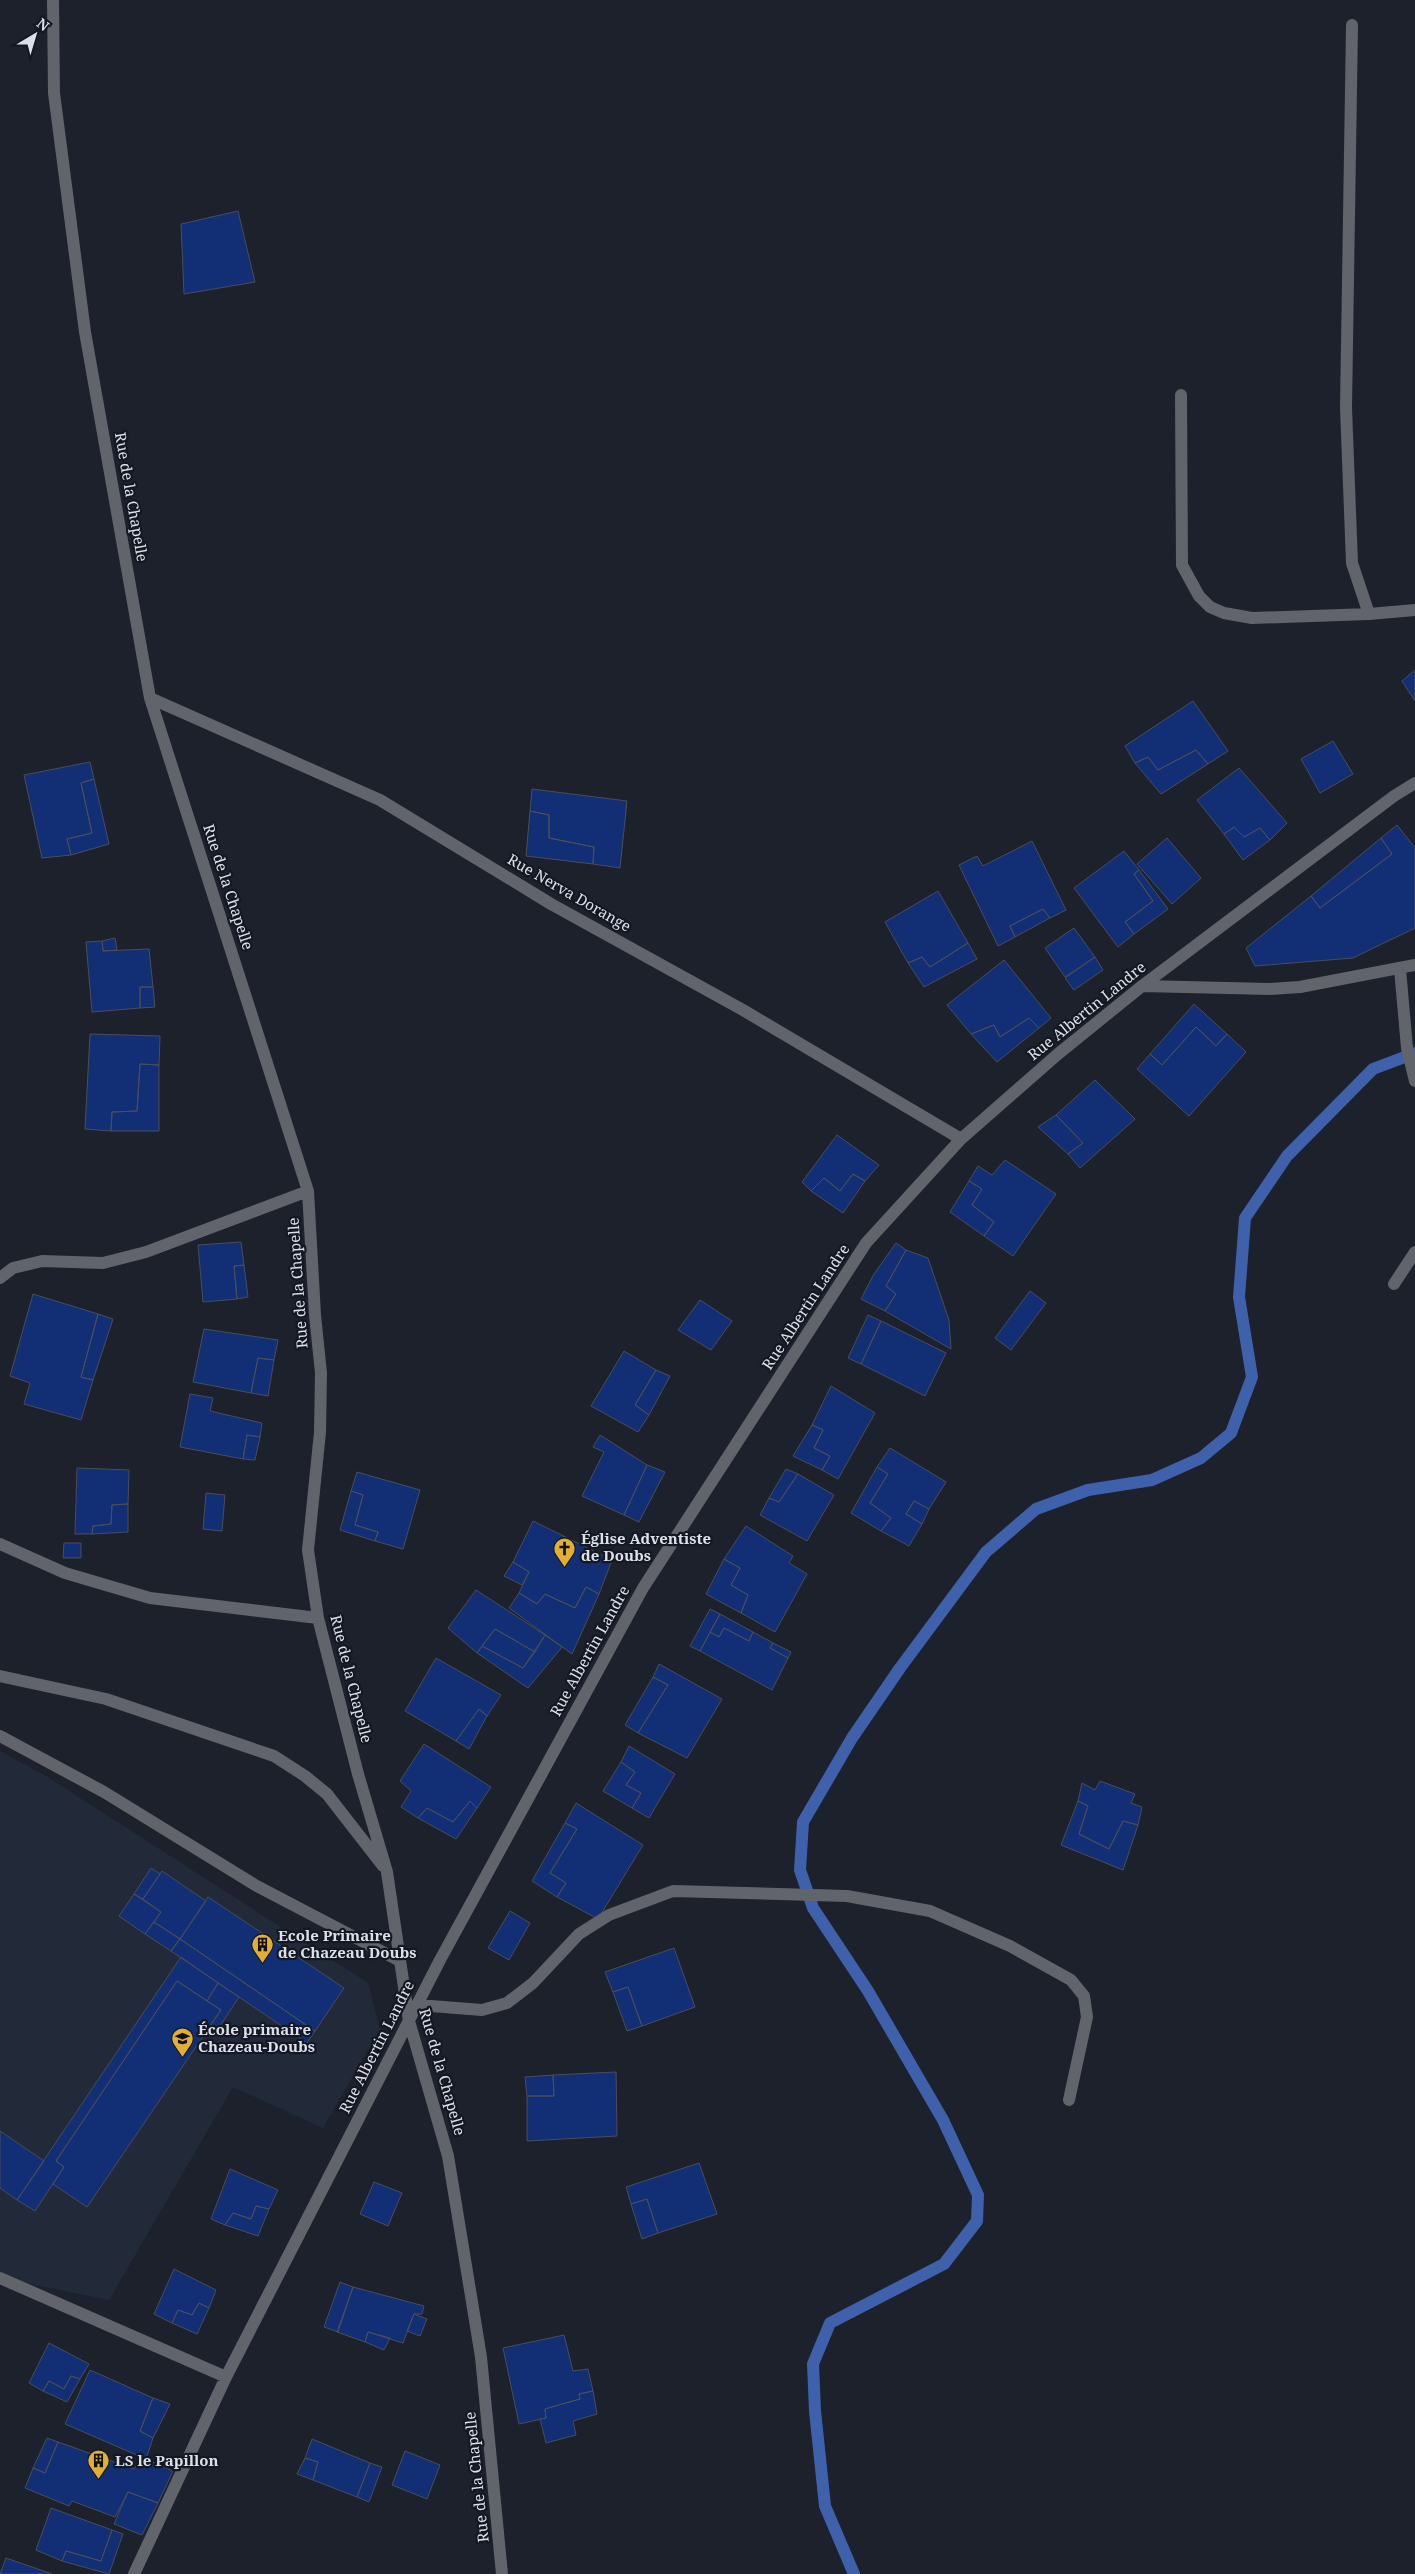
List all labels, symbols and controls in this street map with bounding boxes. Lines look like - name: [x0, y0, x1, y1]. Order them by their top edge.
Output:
- north arrow: [10, 10, 60, 60]
- text: N: [33, 13, 54, 35]
- street label: Rue de la Chapelle: [111, 431, 153, 563]
- street label: Rue de la Chapelle: [199, 821, 259, 952]
- street label: Rue Nerva Dorange: [504, 849, 635, 936]
- street label: Rue Albertin Landre: [1023, 956, 1149, 1064]
- street label: Rue de la Chapelle: [282, 1217, 312, 1349]
- street label: Rue Albertin Landre: [757, 1240, 853, 1373]
- place label: Église Adventiste de Doubs: [581, 1528, 711, 1565]
- church icon: Église Adventiste de Doubs: [553, 1536, 577, 1567]
- street label: Rue Albertin Landre: [545, 1582, 633, 1719]
- street label: Rue de la Chapelle: [326, 1613, 378, 1745]
- place label: Ecole Primaire de Chazeau Doubs: [278, 1925, 416, 1962]
- building icon: Ecole Primaire de Chazeau Doubs: [250, 1933, 274, 1964]
- street label: Rue Albertin Landre: [334, 1977, 418, 2116]
- street label: Rue de la Chapelle: [415, 2006, 471, 2138]
- place label: École primaire Chazeau-Doubs: [198, 2019, 315, 2056]
- school or university icon: École primaire Chazeau-Doubs: [170, 2027, 194, 2058]
- street label: Rue de la Chapelle: [459, 2411, 493, 2543]
- building icon: LS le Papillon: [87, 2449, 111, 2480]
- place label: LS le Papillon: [115, 2450, 218, 2470]

